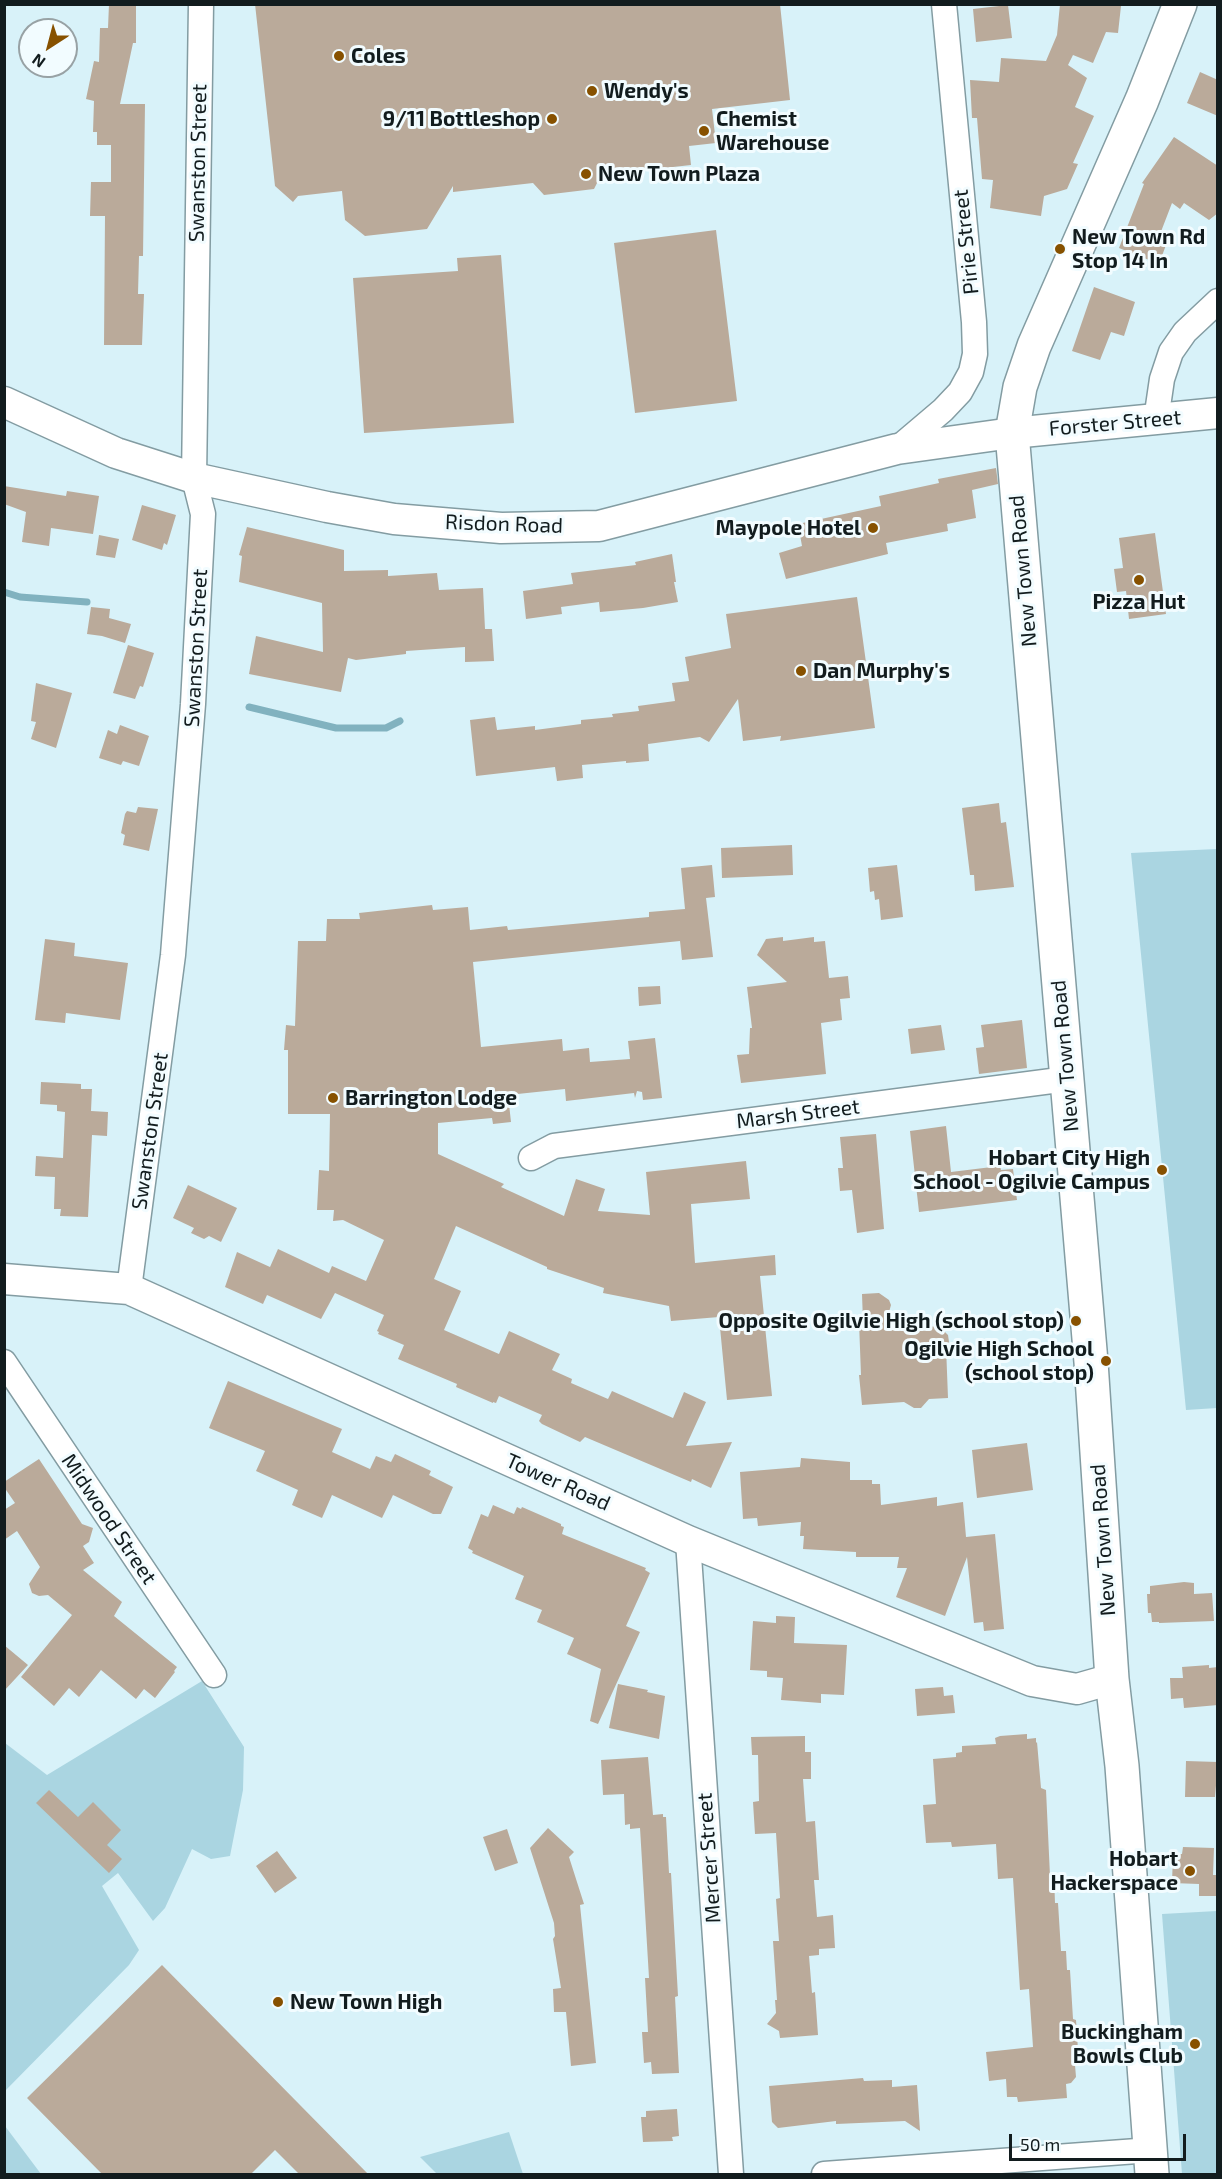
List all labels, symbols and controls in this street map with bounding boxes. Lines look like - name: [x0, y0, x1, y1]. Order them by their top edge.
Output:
- north arrow: [18, 18, 78, 78]
- place label: Coles: [351, 43, 406, 69]
- marker: Coles: [332, 49, 346, 63]
- text: N: [28, 50, 49, 72]
- place label: Wendy's: [604, 78, 689, 104]
- street label: Swanston Street: [184, 84, 212, 242]
- marker: Wendy's: [585, 84, 599, 98]
- place label: 9/11 Bottleshop: [383, 106, 540, 132]
- place label: Chemist Warehouse: [716, 106, 829, 156]
- marker: 9/11 Bottleshop: [545, 112, 559, 126]
- marker: Chemist Warehouse: [697, 124, 711, 138]
- place label: New Town Plaza: [598, 161, 760, 187]
- marker: New Town Plaza: [579, 167, 593, 181]
- street label: Pirie Street: [948, 188, 984, 296]
- place label: New Town Rd Stop 14 In: [1072, 224, 1205, 274]
- marker: New Town Rd Stop 14 In: [1053, 242, 1067, 256]
- street label: Forster Street: [1048, 405, 1182, 441]
- street label: New Town Road: [1004, 494, 1042, 648]
- street label: Risdon Road: [445, 509, 563, 539]
- place label: Maypole Hotel: [716, 515, 861, 541]
- marker: Maypole Hotel: [866, 521, 880, 535]
- street label: Swanston Street: [179, 568, 213, 728]
- marker: Pizza Hut: [1132, 573, 1146, 587]
- place label: Pizza Hut: [1093, 589, 1185, 615]
- place label: Dan Murphy's: [813, 658, 950, 684]
- marker: Dan Murphy's: [794, 664, 808, 678]
- street label: New Town Road: [1046, 979, 1084, 1133]
- street label: Swanston Street: [126, 1051, 174, 1211]
- place label: Barrington Lodge: [345, 1085, 517, 1111]
- marker: Barrington Lodge: [326, 1091, 340, 1105]
- street label: Marsh Street: [735, 1094, 861, 1134]
- place label: Hobart City High School - Ogilvie Campus: [913, 1145, 1150, 1195]
- marker: Hobart City High School - Ogilvie Campus: [1155, 1163, 1169, 1177]
- place label: Opposite Ogilvie High (school stop): [719, 1308, 1064, 1334]
- marker: Opposite Ogilvie High (school stop): [1069, 1314, 1083, 1328]
- place label: Ogilvie High School (school stop): [904, 1336, 1094, 1386]
- marker: Ogilvie High School (school stop): [1099, 1354, 1113, 1368]
- street label: Tower Road: [502, 1448, 614, 1516]
- street label: Midwood Street: [56, 1449, 162, 1589]
- street label: New Town Road: [1085, 1463, 1121, 1617]
- street label: Mercer Street: [692, 1792, 726, 1924]
- place label: Hobart Hackerspace: [1051, 1846, 1178, 1896]
- marker: Hobart Hackerspace: [1183, 1864, 1197, 1878]
- place label: New Town High: [290, 1989, 442, 2015]
- marker: New Town High: [271, 1995, 285, 2009]
- place label: Buckingham Bowls Club: [1061, 2019, 1183, 2069]
- marker: Buckingham Bowls Club: [1188, 2037, 1202, 2051]
- scale bar: [1012, 2122, 1189, 2160]
- text: 50 m: [1020, 2133, 1060, 2155]

